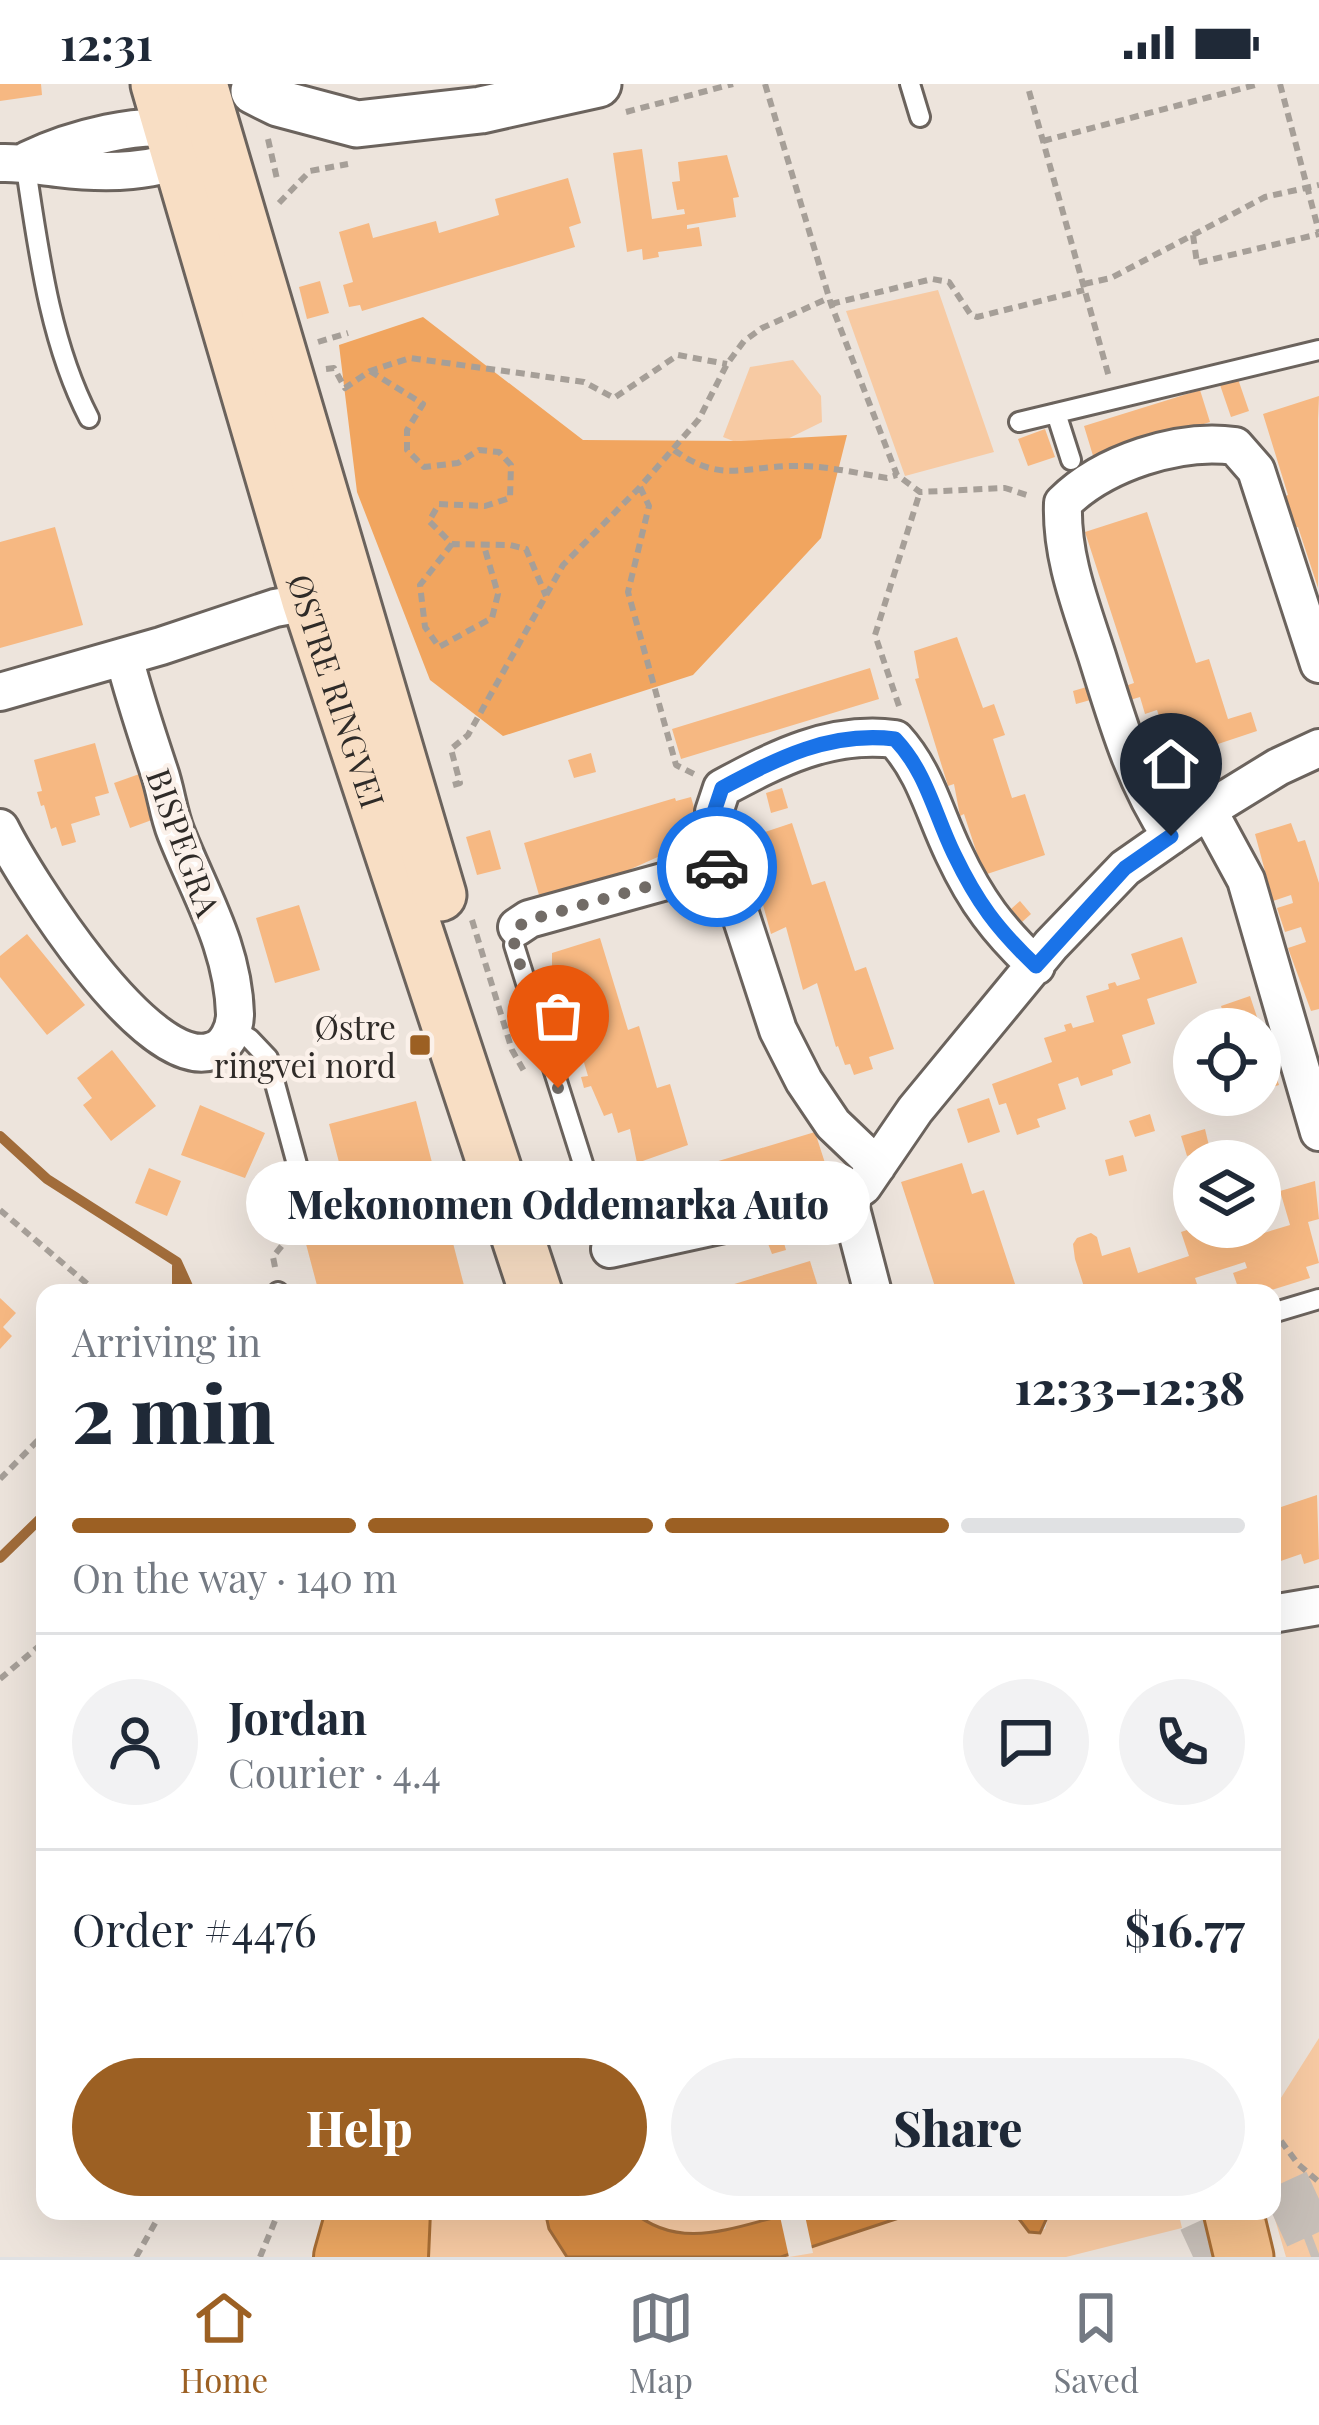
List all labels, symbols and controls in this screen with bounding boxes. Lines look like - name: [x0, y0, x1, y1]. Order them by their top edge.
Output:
- text: 12:31: [60, 12, 153, 72]
- street label: ØSTRE RINGVEI: [279, 569, 397, 813]
- pin: [1120, 713, 1222, 836]
- icon: home: [1138, 731, 1204, 797]
- street label: BISPEGRA: [138, 762, 232, 922]
- courier: [657, 807, 777, 927]
- icon: car: [684, 834, 750, 900]
- pin: [507, 965, 609, 1088]
- icon: bag: [525, 983, 591, 1049]
- place label: Østre ringvei nord: [214, 1004, 396, 1086]
- map controls: [1173, 1008, 1281, 1248]
- button: locate: [1173, 1008, 1281, 1116]
- marker: Østre ringvei nord: [407, 1032, 433, 1058]
- button: layers: [1173, 1140, 1281, 1248]
- callout: Mekonomen Oddemarka Auto: [246, 1160, 870, 1244]
- text: Mekonomen Oddemarka Auto: [287, 1177, 829, 1229]
- text: Arriving in: [72, 1315, 261, 1367]
- text: 12:33–12:38: [1014, 1356, 1245, 1416]
- text: 2 min: [72, 1360, 275, 1464]
- text: On the way · 140 m: [72, 1551, 397, 1603]
- button: person: [72, 1679, 198, 1805]
- button: chat: [963, 1679, 1089, 1805]
- button: phone: [1119, 1679, 1245, 1805]
- text: Jordan: [228, 1686, 367, 1746]
- text: Courier · 4.4: [228, 1746, 441, 1798]
- text: Order #4476: [72, 1898, 317, 1958]
- text: $16.77: [1124, 1898, 1245, 1958]
- button: Help: [72, 2058, 647, 2196]
- button: Share: [671, 2058, 1245, 2196]
- tab: Home: [180, 2285, 268, 2401]
- tab: Map: [628, 2285, 694, 2401]
- tab: Saved: [1053, 2285, 1139, 2401]

